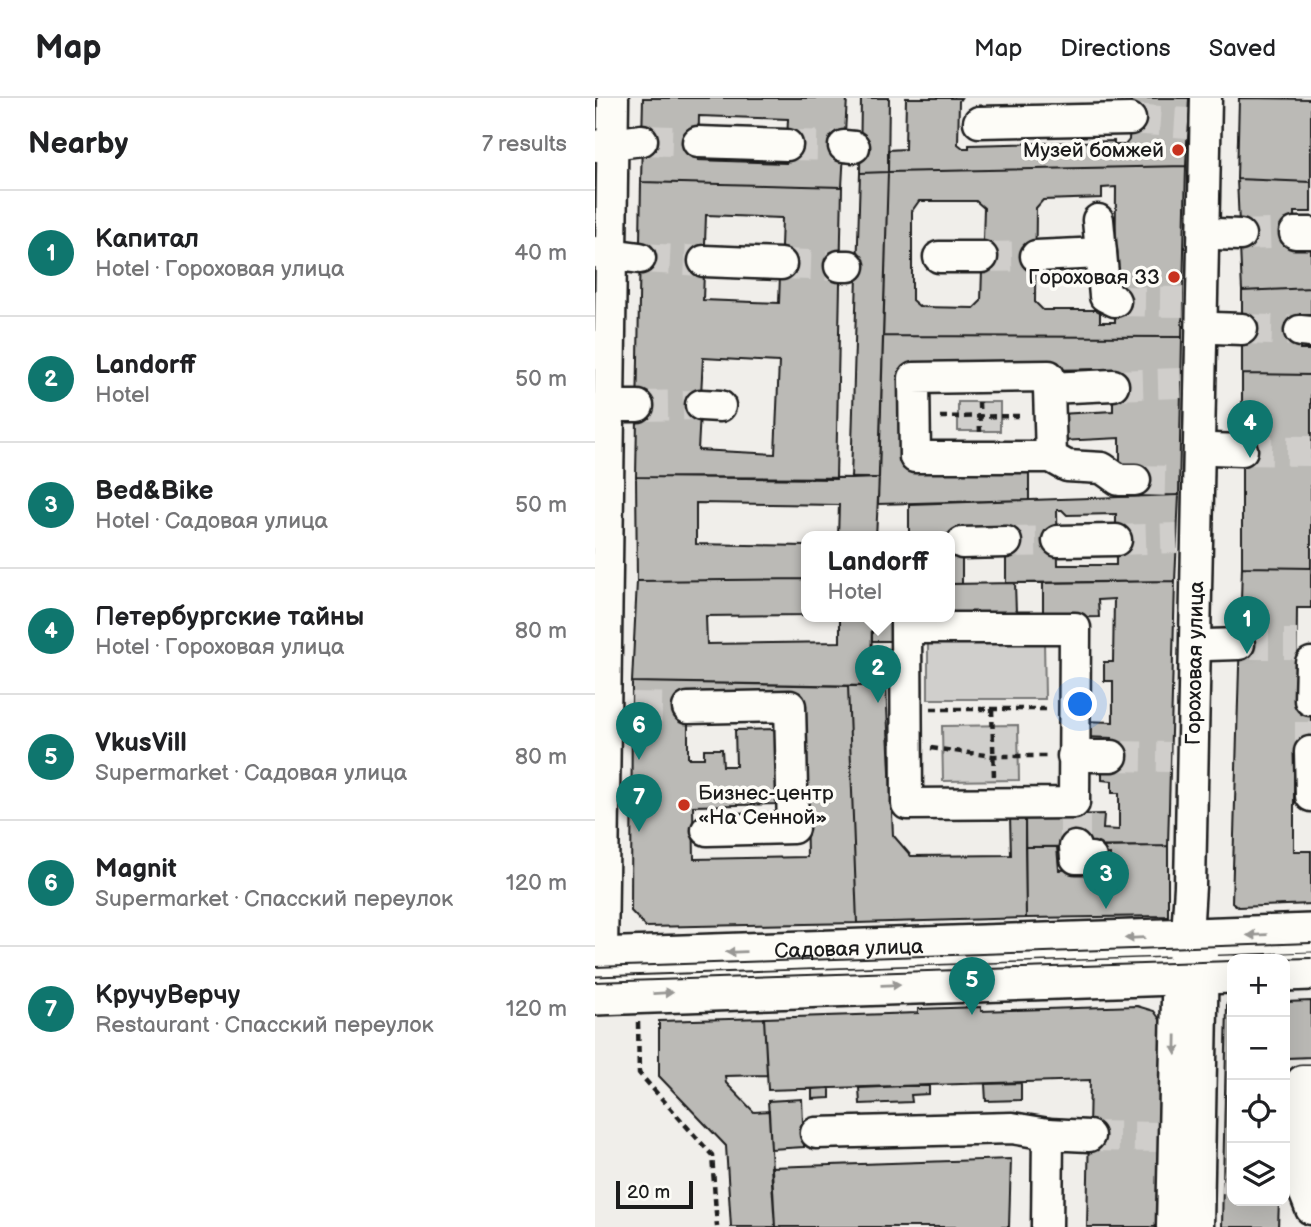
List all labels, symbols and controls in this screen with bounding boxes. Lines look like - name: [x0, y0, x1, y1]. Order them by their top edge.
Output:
- text: Map: [35, 28, 101, 68]
- text: Map: [974, 34, 1022, 63]
- text: Directions: [1060, 34, 1171, 63]
- text: Saved: [1209, 34, 1276, 63]
- text: Nearby: [28, 126, 128, 162]
- text: 7 results: [482, 130, 567, 158]
- place label: Музей бомжей: [1023, 138, 1164, 163]
- marker: Музей бомжей: [1170, 142, 1186, 158]
- text: Капитал: [95, 224, 199, 255]
- text: 1: [46, 239, 56, 267]
- text: 40 m: [514, 239, 567, 267]
- text: Hotel · Гороховая улица: [95, 255, 345, 283]
- place label: Гороховая 33: [1028, 265, 1160, 290]
- marker: Гороховая 33: [1166, 269, 1182, 285]
- text: Landorff: [95, 350, 196, 381]
- text: 2: [44, 365, 58, 393]
- text: 50 m: [515, 365, 567, 393]
- text: Hotel: [95, 381, 150, 409]
- pin: 4: [1227, 400, 1273, 458]
- text: Bed&Bike: [95, 476, 213, 507]
- text: 3: [44, 491, 58, 519]
- text: 50 m: [515, 491, 567, 519]
- text: Hotel · Садовая улица: [95, 507, 328, 535]
- popup: [801, 531, 955, 622]
- text: Landorff: [827, 547, 929, 578]
- text: Hotel: [827, 578, 882, 606]
- street label: Гороховая улица: [1180, 580, 1209, 745]
- pin: 1: [1224, 596, 1270, 654]
- text: Петербургские тайны: [95, 602, 364, 633]
- text: 4: [44, 617, 58, 645]
- text: 80 m: [515, 617, 567, 645]
- text: Hotel · Гороховая улица: [95, 633, 345, 661]
- pin: 2: [855, 645, 901, 703]
- your location: [1063, 687, 1097, 721]
- pin: 6: [616, 702, 662, 760]
- text: VkusVill: [95, 728, 187, 759]
- text: 5: [44, 743, 58, 771]
- text: 80 m: [515, 743, 567, 771]
- text: Supermarket · Садовая улица: [95, 759, 407, 787]
- pin: 7: [616, 774, 662, 832]
- place label: Бизнес-центр «На Сенной»: [698, 781, 834, 830]
- marker: Бизнес-центр «На Сенной»: [676, 797, 692, 813]
- pin: 3: [1083, 851, 1129, 909]
- text: Magnit: [95, 854, 177, 885]
- text: 6: [44, 869, 58, 897]
- text: 120 m: [506, 869, 567, 897]
- text: Supermarket · Спасский переулок: [95, 885, 453, 913]
- one-way arrow: [1246, 930, 1268, 941]
- street label: Садовая улица: [774, 933, 924, 963]
- one-way arrow: [1123, 933, 1145, 944]
- one-way arrow: [725, 946, 747, 958]
- map controls: [1227, 954, 1290, 1206]
- button: +: [1227, 954, 1290, 1017]
- pin: 5: [949, 957, 995, 1015]
- one-way arrow: [880, 979, 902, 991]
- text: КручуВерчу: [95, 980, 240, 1011]
- one-way arrow: [652, 987, 674, 998]
- text: 7: [45, 995, 57, 1023]
- text: 120 m: [506, 995, 567, 1023]
- text: Restaurant · Спасский переулок: [95, 1011, 434, 1039]
- button: −: [1227, 1017, 1290, 1080]
- one-way arrow: [1170, 1034, 1182, 1056]
- button: locate: [1227, 1080, 1290, 1143]
- button: layers: [1227, 1143, 1290, 1206]
- scale bar: [616, 1178, 693, 1210]
- text: 20 m: [627, 1181, 670, 1204]

